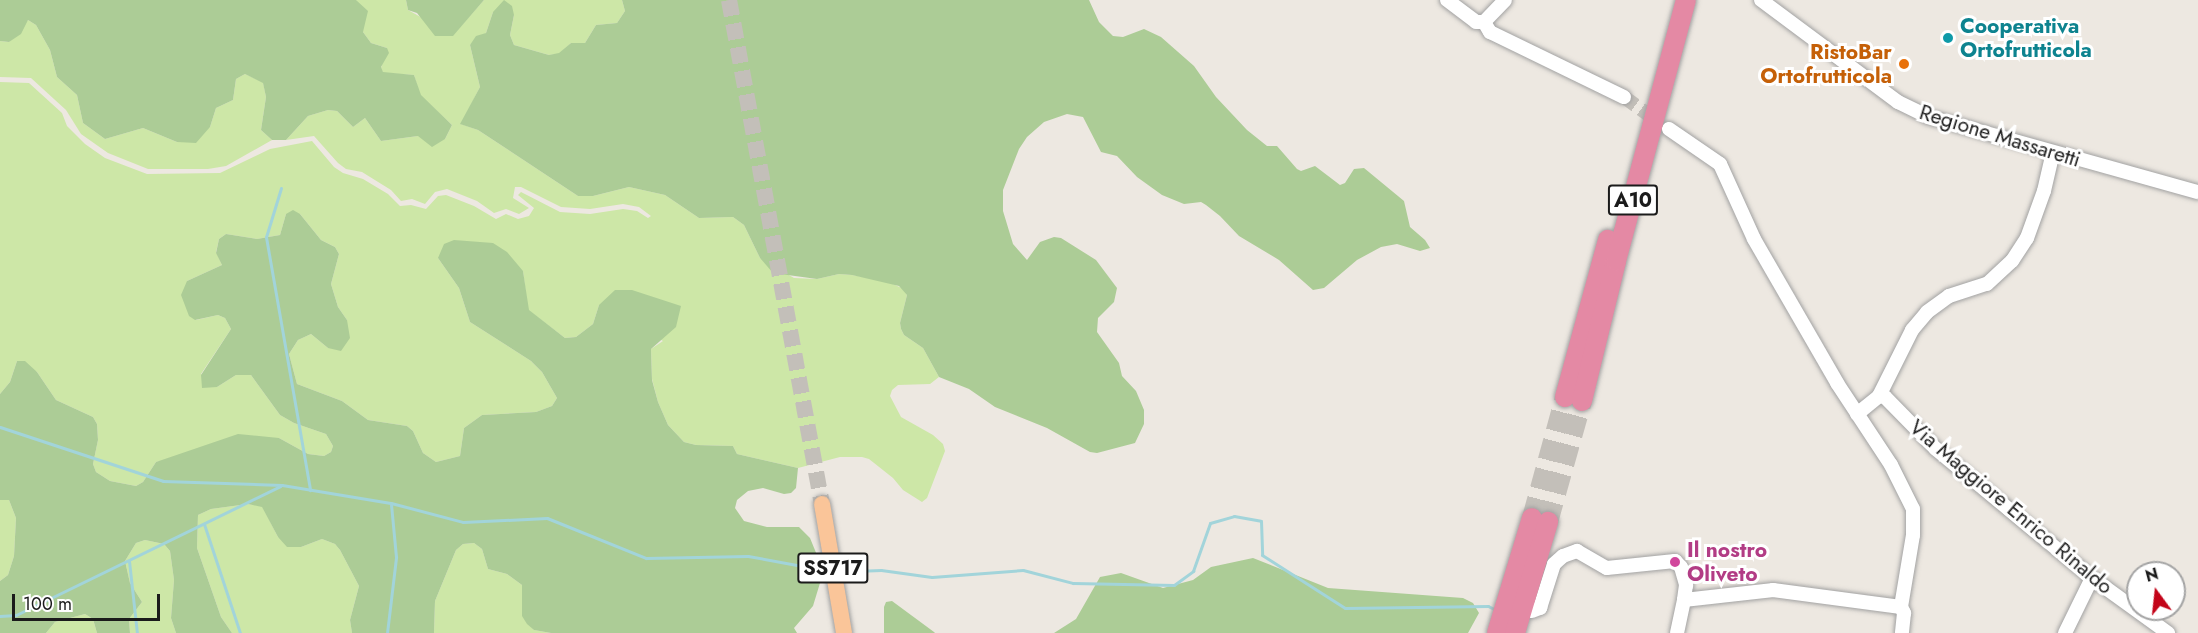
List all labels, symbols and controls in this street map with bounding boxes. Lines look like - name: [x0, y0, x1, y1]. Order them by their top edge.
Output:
- place label: Cooperativa Ortofrutticola: [1960, 13, 2092, 63]
- marker: Cooperativa Ortofrutticola: [1941, 31, 1955, 45]
- place label: RistoBar Ortofrutticola: [1760, 39, 1892, 89]
- marker: RistoBar Ortofrutticola: [1897, 57, 1911, 71]
- street label: Regione Massaretti: [1916, 100, 2084, 172]
- road number: A10: [1608, 183, 1658, 217]
- street label: Via Maggiore Enrico Rinaldo: [1904, 415, 2118, 599]
- place label: Il nostro Oliveto: [1687, 537, 1767, 587]
- road number: SS717: [797, 551, 869, 585]
- marker: Il nostro Oliveto: [1668, 555, 1682, 569]
- north arrow: [2126, 561, 2186, 621]
- text: N: [2143, 562, 2161, 588]
- scale bar: [15, 582, 164, 620]
- text: 100 m: [23, 591, 72, 617]

